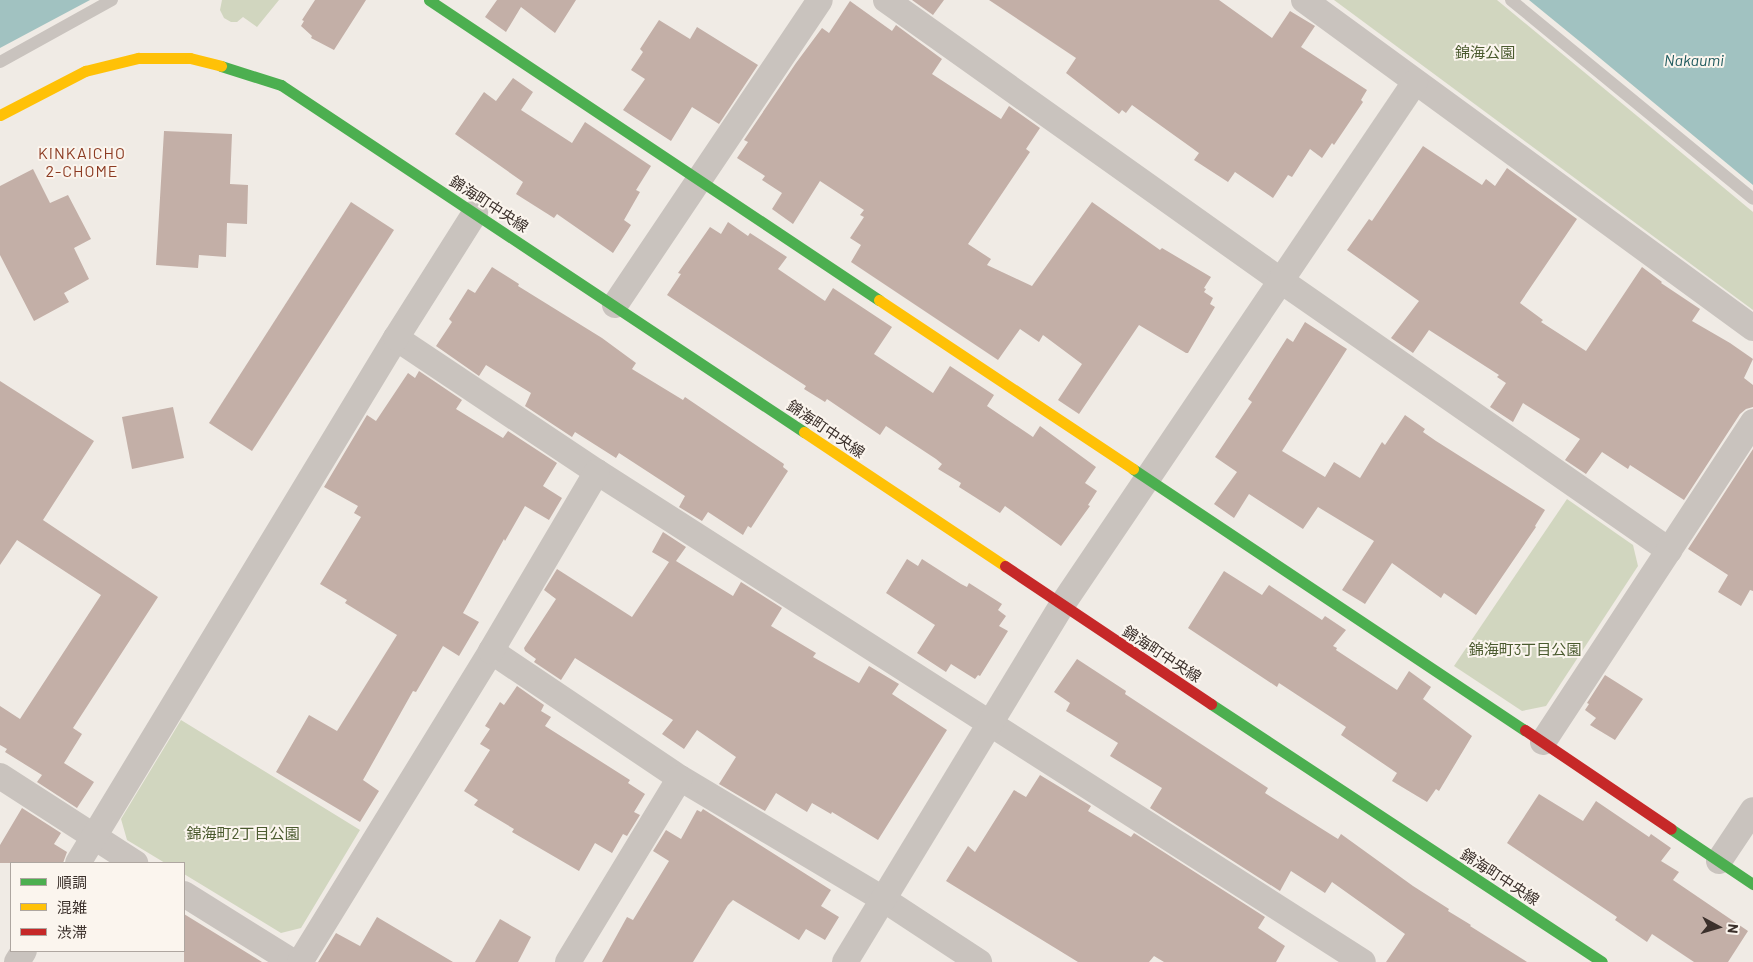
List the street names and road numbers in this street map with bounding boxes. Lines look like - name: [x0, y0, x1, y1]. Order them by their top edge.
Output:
- street label: 錦海町中央線: [446, 172, 532, 236]
- street label: 錦海町中央線: [784, 396, 868, 462]
- street label: 錦海町中央線: [1119, 622, 1205, 686]
- street label: 錦海町中央線: [1457, 845, 1543, 909]

